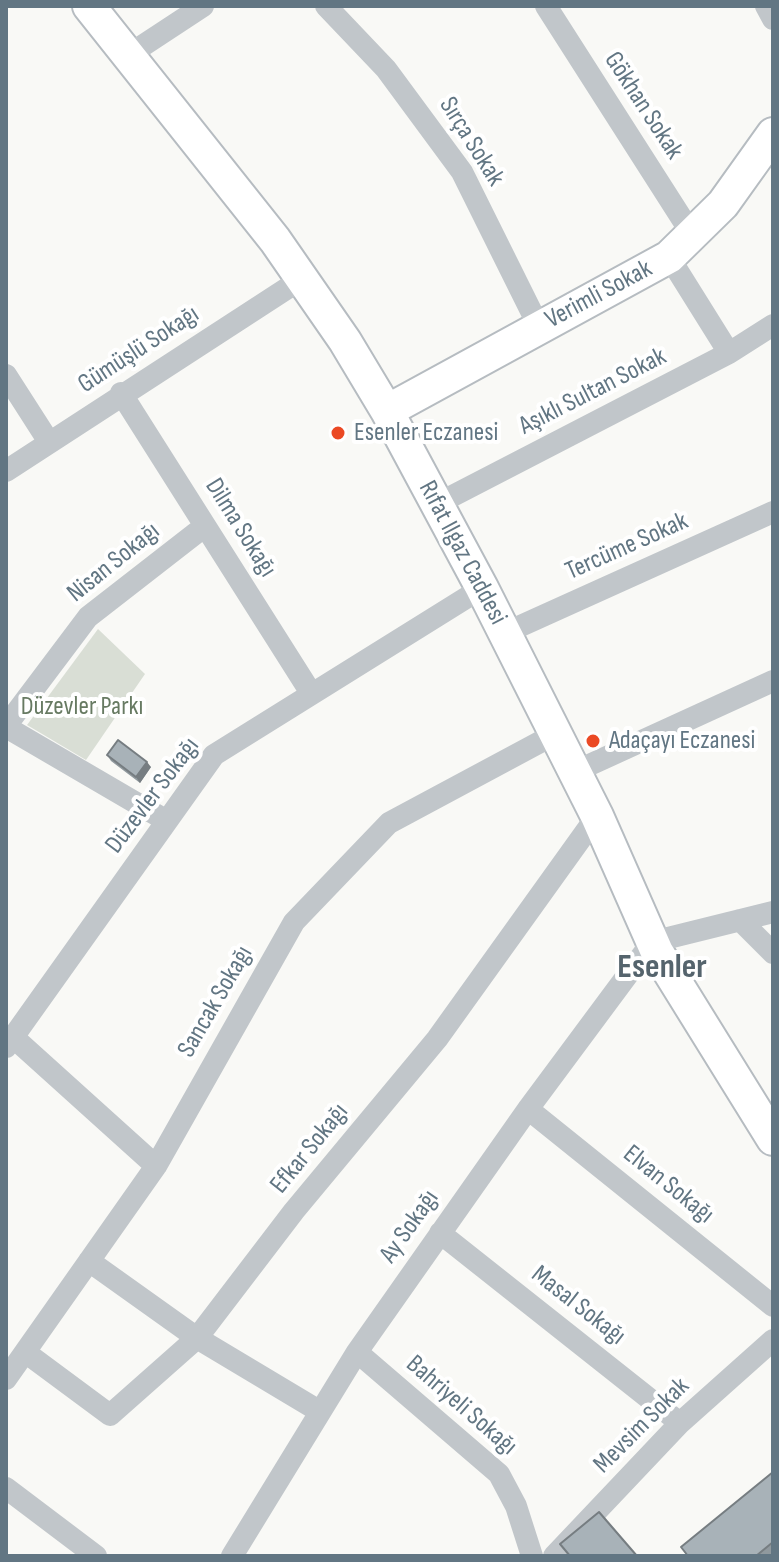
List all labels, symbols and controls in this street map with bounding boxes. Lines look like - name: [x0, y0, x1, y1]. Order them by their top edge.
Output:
- street label: Gökhan Sokak: [597, 46, 689, 166]
- street label: Sırça Sokak: [432, 92, 510, 192]
- street label: Verimli Sokak: [540, 254, 658, 336]
- street label: Gümüşlü Sokağı: [73, 299, 205, 401]
- street label: Aşıklı Sultan Sokak: [514, 342, 672, 442]
- place label: Esenler Eczanesi: [354, 417, 498, 449]
- marker: Esenler Eczanesi: [329, 424, 347, 442]
- street label: Dilma Sokağı: [198, 473, 282, 583]
- street label: Rıfat Ilgaz Caddesi: [411, 476, 513, 630]
- street label: Tercüme Sokak: [561, 506, 693, 588]
- street label: Nisan Sokağı: [62, 516, 166, 610]
- park label: Düzevler Parkı: [21, 691, 143, 723]
- place label: Adaçayı Eczanesi: [609, 725, 755, 757]
- street label: Düzevler Sokağı: [99, 732, 207, 860]
- marker: Adaçayı Eczanesi: [584, 732, 602, 750]
- street label: Sancak Sokağı: [172, 941, 260, 1063]
- district label: Esenler: [617, 948, 707, 988]
- street label: Efkar Sokağı: [264, 1098, 356, 1200]
- street label: Elvan Sokağı: [616, 1139, 720, 1231]
- street label: Ay Sokağı: [374, 1184, 446, 1270]
- street label: Masal Sokağı: [525, 1260, 631, 1352]
- street label: Bahriyeli Sokağı: [399, 1349, 523, 1463]
- street label: Mevsim Sokak: [588, 1372, 696, 1480]

